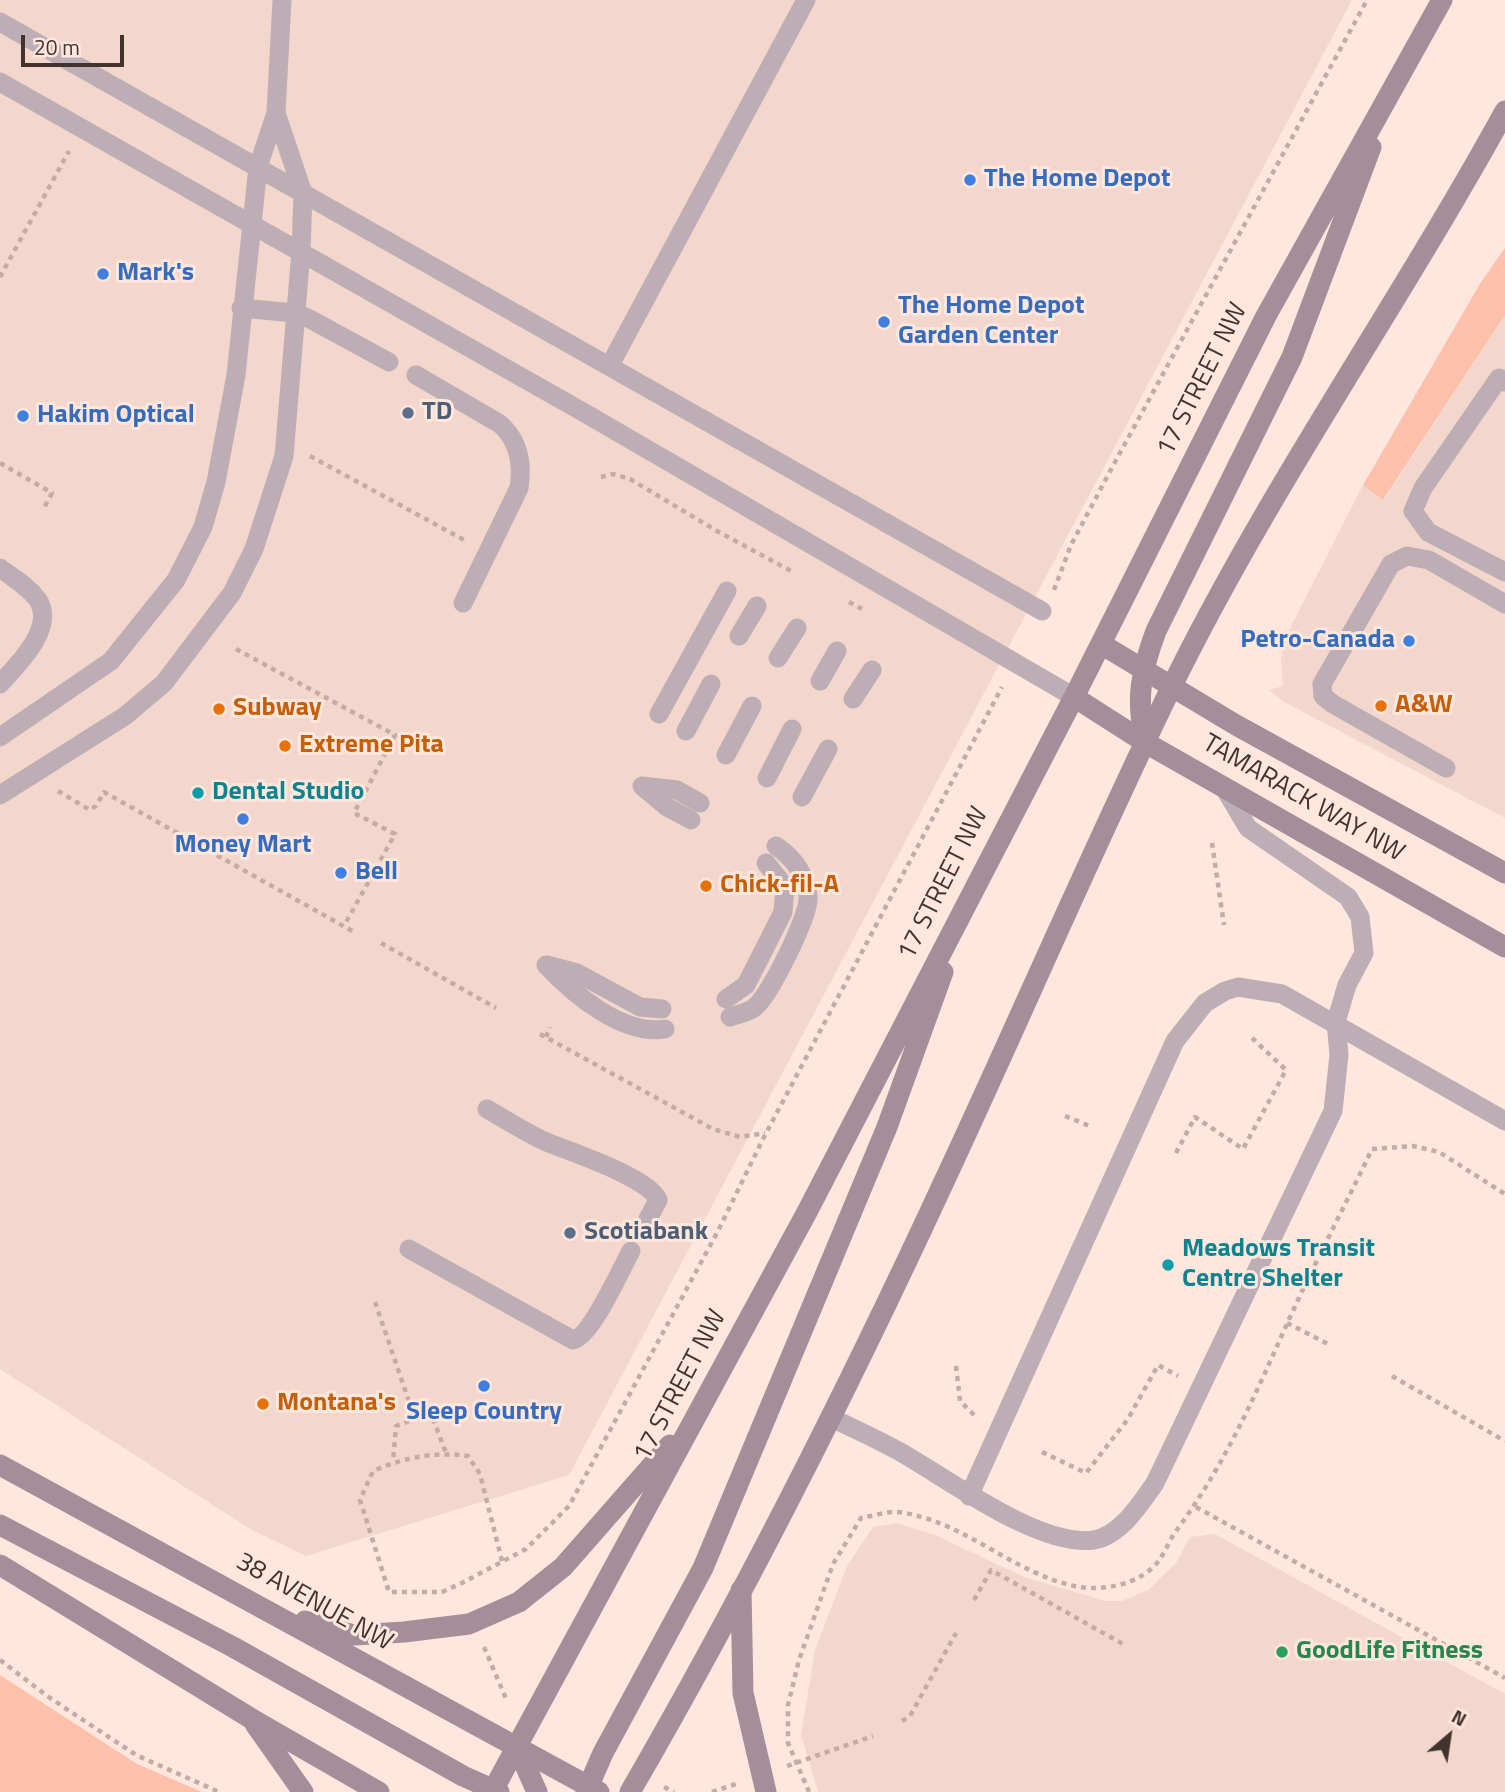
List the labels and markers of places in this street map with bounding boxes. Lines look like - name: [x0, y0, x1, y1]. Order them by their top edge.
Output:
- place label: The Home Depot: [984, 164, 1170, 196]
- marker: The Home Depot: [962, 172, 978, 188]
- place label: Mark's: [117, 258, 194, 290]
- marker: Mark's: [95, 266, 111, 282]
- place label: The Home Depot Garden Center: [898, 291, 1084, 352]
- marker: The Home Depot Garden Center: [876, 314, 892, 330]
- place label: TD: [422, 397, 452, 429]
- place label: Hakim Optical: [37, 400, 195, 432]
- marker: TD: [400, 405, 416, 421]
- marker: Hakim Optical: [15, 408, 31, 424]
- place label: Petro-Canada: [1240, 625, 1395, 657]
- marker: Petro-Canada: [1401, 633, 1417, 649]
- place label: A&W: [1395, 690, 1453, 722]
- place label: Subway: [233, 693, 322, 725]
- marker: A&W: [1373, 698, 1389, 714]
- marker: Subway: [211, 701, 227, 717]
- place label: Extreme Pita: [299, 730, 444, 762]
- marker: Extreme Pita: [277, 738, 293, 754]
- place label: Dental Studio: [212, 777, 364, 809]
- marker: Dental Studio: [190, 785, 206, 801]
- marker: Money Mart: [235, 811, 251, 827]
- place label: Money Mart: [175, 830, 311, 862]
- place label: Bell: [355, 857, 398, 889]
- marker: Bell: [333, 865, 349, 881]
- place label: Chick-fil-A: [720, 870, 839, 902]
- marker: Chick-fil-A: [698, 878, 714, 894]
- place label: Scotiabank: [584, 1217, 708, 1249]
- marker: Scotiabank: [562, 1225, 578, 1241]
- place label: Meadows Transit Centre Shelter: [1182, 1234, 1375, 1296]
- marker: Meadows Transit Centre Shelter: [1160, 1257, 1176, 1273]
- marker: Sleep Country: [476, 1378, 492, 1394]
- place label: Montana's: [277, 1388, 396, 1420]
- marker: Montana's: [255, 1396, 271, 1412]
- place label: Sleep Country: [406, 1397, 562, 1429]
- place label: GoodLife Fitness: [1296, 1636, 1483, 1668]
- marker: GoodLife Fitness: [1274, 1644, 1290, 1660]

